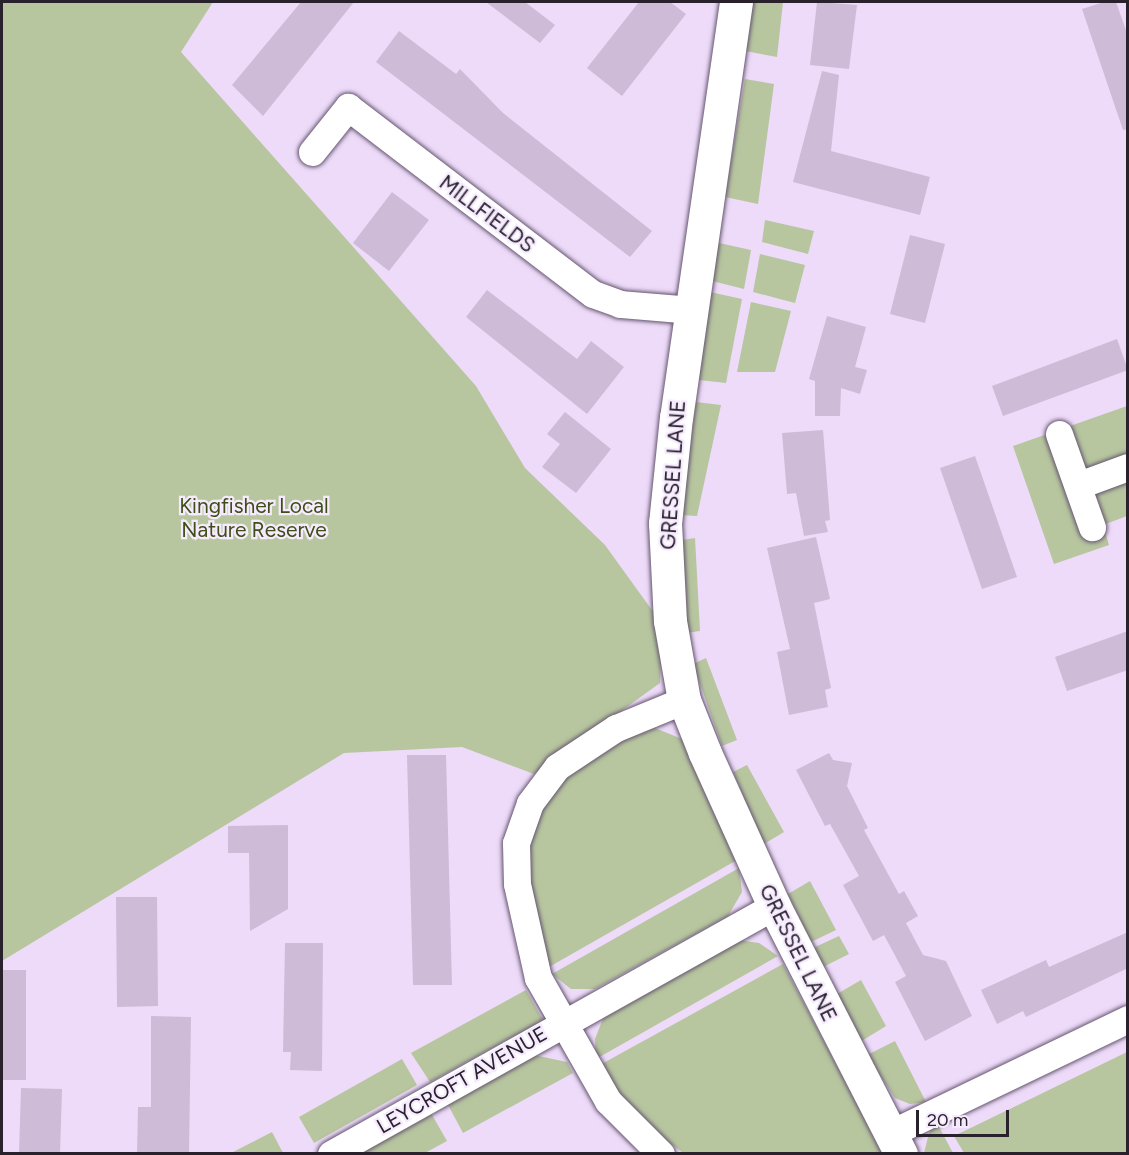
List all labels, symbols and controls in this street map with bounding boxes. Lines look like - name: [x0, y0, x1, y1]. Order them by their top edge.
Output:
- street label: MILLFIELDS: [434, 170, 540, 258]
- street label: GRESSEL LANE: [655, 399, 691, 551]
- park label: Kingfisher Local Nature Reserve: [179, 493, 329, 543]
- street label: GRESSEL LANE: [754, 880, 842, 1026]
- street label: LEYCROFT AVENUE: [372, 1021, 552, 1139]
- scale bar: [919, 1098, 1012, 1136]
- text: 20 m: [927, 1109, 968, 1131]

